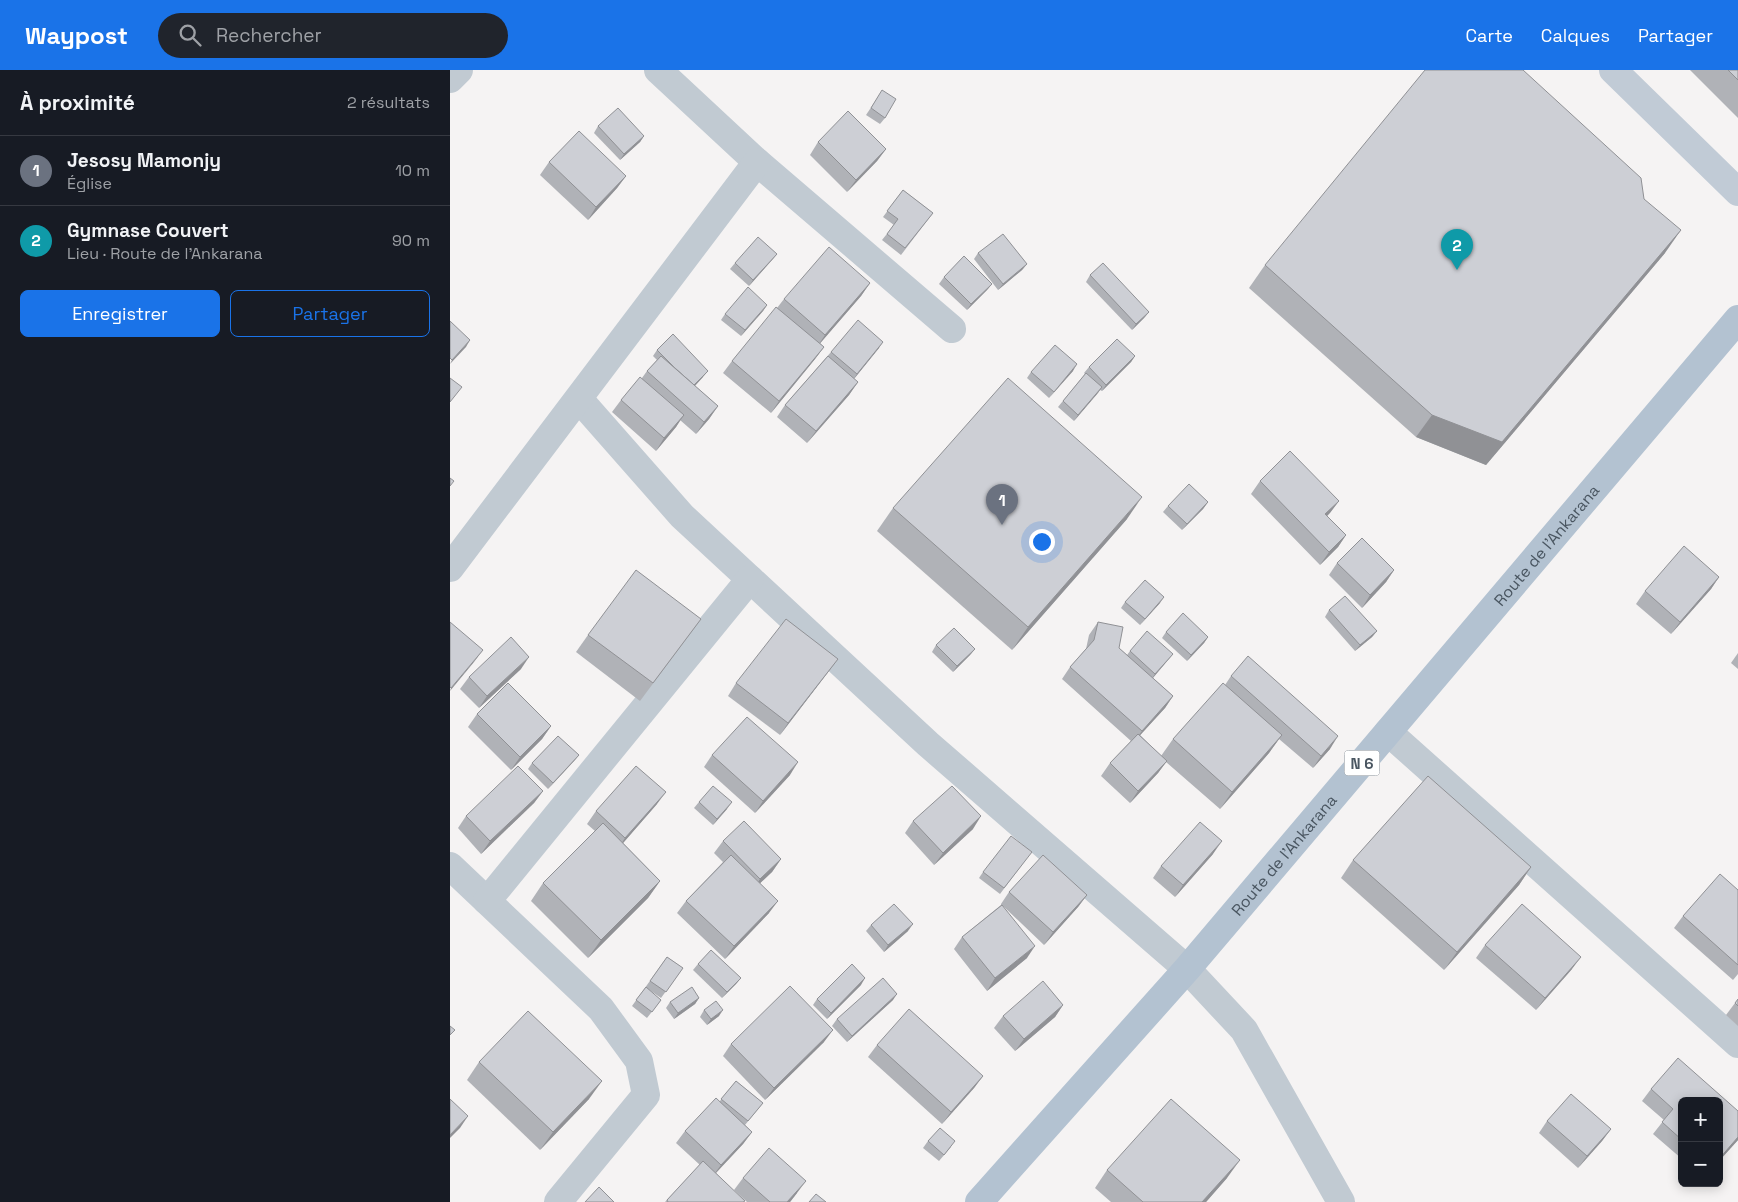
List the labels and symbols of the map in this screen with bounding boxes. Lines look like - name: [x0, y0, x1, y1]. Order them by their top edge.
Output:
- pin: 2: [1441, 229, 1473, 270]
- street label: Route de l'Ankarana: [1489, 480, 1604, 610]
- pin: 1: [986, 484, 1018, 525]
- your location: [1029, 529, 1055, 555]
- road number: N 6: [1344, 750, 1380, 776]
- street label: Route de l'Ankarana: [1226, 790, 1341, 920]

